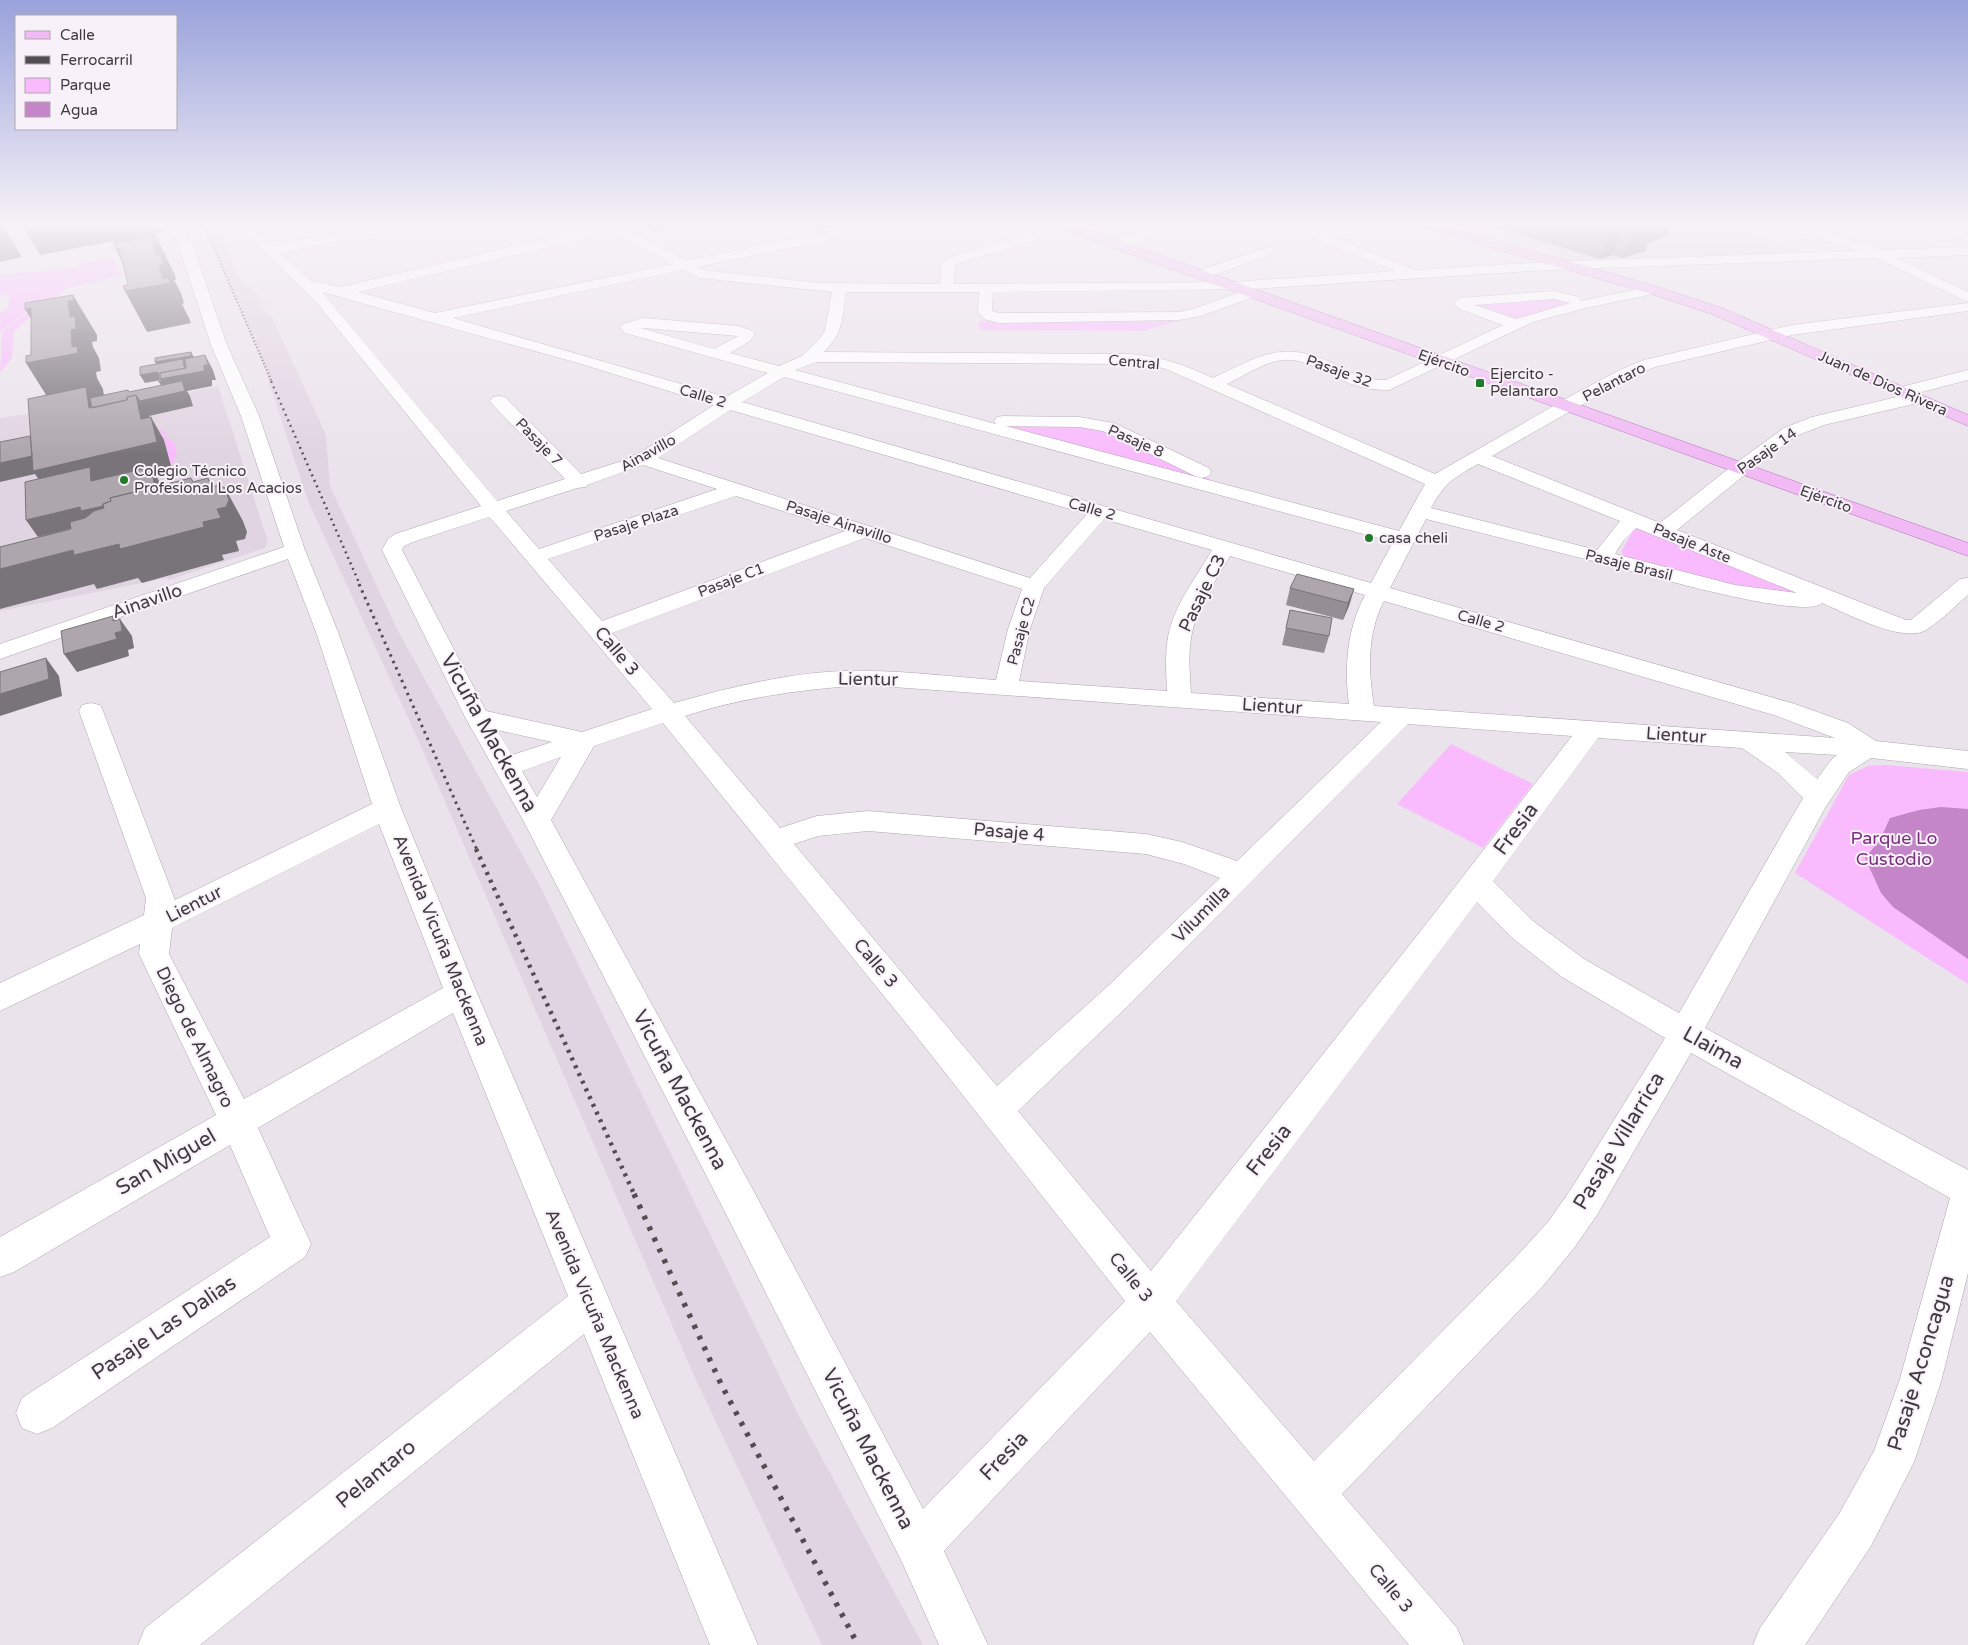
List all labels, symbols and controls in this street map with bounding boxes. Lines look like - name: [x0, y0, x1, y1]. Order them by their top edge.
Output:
- legend: [15, 15, 178, 130]
- text: Calle: [60, 26, 95, 44]
- text: Ferrocarril: [60, 51, 133, 69]
- text: Parque: [60, 76, 111, 94]
- text: Agua: [60, 101, 98, 119]
- street label: Ejército: [1416, 345, 1472, 381]
- street label: Juan de Dios Rivera: [1816, 346, 1950, 420]
- street label: Central: [1108, 351, 1160, 373]
- street label: Pasaje 32: [1304, 351, 1374, 391]
- street label: Pelantaro: [1579, 358, 1649, 406]
- place label: Ejercito - Pelantaro: [1490, 365, 1558, 400]
- marker: Ejercito - Pelantaro: [1474, 377, 1486, 389]
- street label: Calle 2: [677, 380, 729, 412]
- street label: Pasaje 7: [512, 414, 566, 470]
- street label: Pasaje 8: [1105, 421, 1167, 461]
- street label: Pasaje 14: [1734, 424, 1800, 478]
- street label: Ainavillo: [617, 430, 679, 476]
- place label: Colegio Técnico Profesional Los Acacios: [134, 462, 302, 497]
- marker: Colegio Técnico Profesional Los Acacios: [118, 474, 130, 486]
- street label: Ejército: [1798, 481, 1854, 517]
- street label: Calle 2: [1066, 494, 1118, 524]
- street label: Pasaje Ainavillo: [784, 496, 894, 548]
- street label: Pasaje Plaza: [591, 501, 681, 545]
- street label: Pasaje Aste: [1650, 519, 1734, 567]
- place label: casa cheli: [1379, 529, 1448, 547]
- marker: casa cheli: [1363, 532, 1375, 544]
- street label: Pasaje Brasil: [1584, 545, 1674, 585]
- street label: Pasaje C3: [1174, 551, 1230, 635]
- street label: Pasaje C1: [695, 559, 767, 601]
- street label: Ainavillo: [109, 579, 185, 623]
- street label: Pasaje C2: [1003, 595, 1039, 667]
- street label: Calle 2: [1455, 606, 1507, 636]
- street label: Calle 3: [590, 622, 644, 680]
- street label: Vicuña Mackenna: [435, 649, 543, 817]
- street label: Lientur: [838, 667, 899, 691]
- street label: Lientur: [1241, 693, 1303, 719]
- street label: Lientur: [1645, 722, 1707, 748]
- street label: Fresia: [1488, 798, 1544, 860]
- street label: Pasaje 4: [973, 818, 1045, 846]
- park label: Parque Lo Custodio: [1851, 827, 1937, 870]
- street label: Avenida Vicuña Mackenna: [388, 831, 494, 1049]
- street label: Lientur: [162, 880, 226, 928]
- street label: Vilumilla: [1168, 881, 1234, 947]
- street label: Calle 3: [849, 934, 903, 992]
- street label: Diego de Almagro: [151, 963, 239, 1111]
- street label: Vicuña Mackenna: [627, 1006, 733, 1174]
- street label: Llaima: [1678, 1021, 1748, 1075]
- street label: Pasaje Villarrica: [1568, 1068, 1670, 1214]
- street label: Fresia: [1241, 1119, 1297, 1181]
- street label: San Miguel: [111, 1123, 221, 1201]
- street label: Avenida Vicuña Mackenna: [541, 1206, 649, 1422]
- street label: Calle 3: [1104, 1248, 1158, 1306]
- street label: Pasaje Las Dalias: [87, 1270, 241, 1386]
- street label: Pasaje Aconcagua: [1882, 1272, 1960, 1454]
- street label: Vicuña Mackenna: [817, 1364, 919, 1534]
- street label: Fresia: [975, 1426, 1033, 1486]
- street label: Pelantaro: [331, 1434, 421, 1514]
- street label: Calle 3: [1364, 1559, 1418, 1617]

